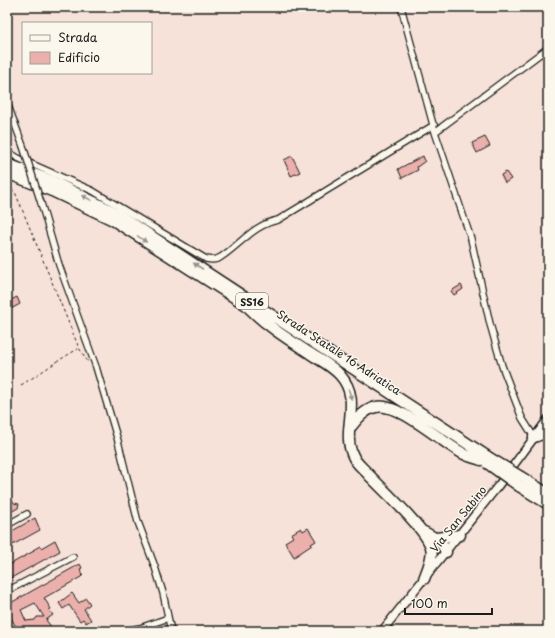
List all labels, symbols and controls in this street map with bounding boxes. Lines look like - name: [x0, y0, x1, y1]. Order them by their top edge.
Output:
- legend: [22, 22, 152, 74]
- text: Strada: [58, 28, 98, 46]
- text: Edificio: [58, 48, 100, 66]
- one-way arrow: [81, 195, 93, 201]
- one-way arrow: [137, 235, 147, 243]
- one-way arrow: [193, 262, 203, 270]
- road number: SS16: [236, 293, 268, 309]
- street label: Strada Statale 16 Adriatica: [274, 305, 405, 399]
- one-way arrow: [347, 388, 353, 400]
- street label: Via San Sabino: [426, 482, 490, 556]
- scale bar: [405, 590, 492, 616]
- text: 100 m: [411, 594, 448, 612]

